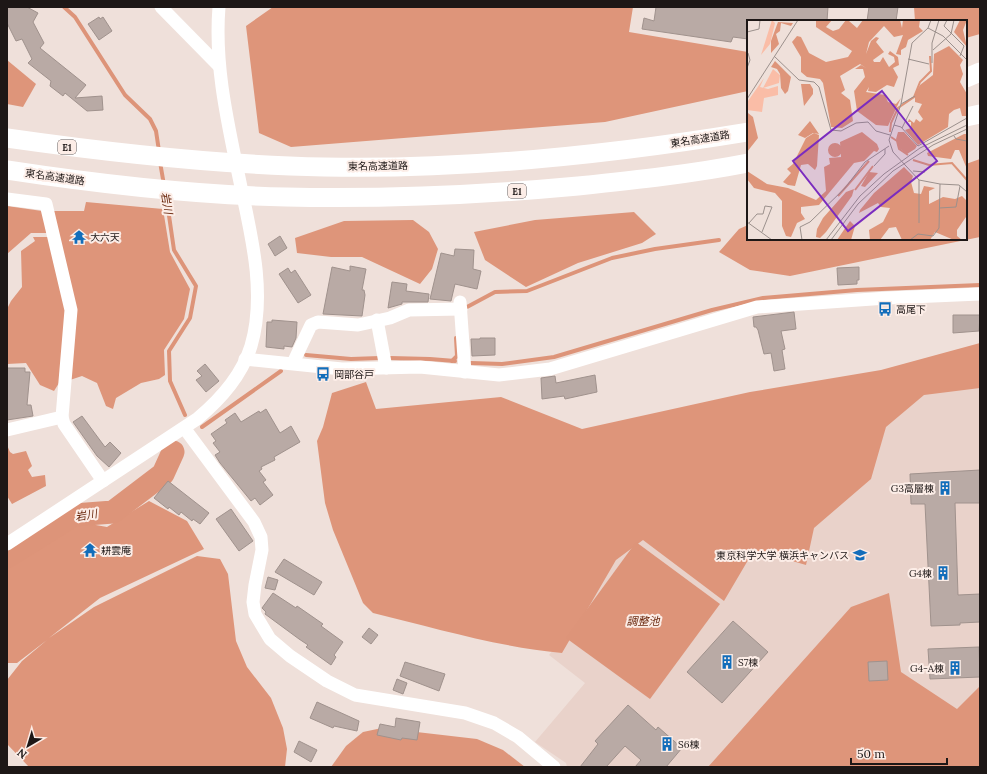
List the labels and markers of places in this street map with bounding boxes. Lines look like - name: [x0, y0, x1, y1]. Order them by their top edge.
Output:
- temple icon: 大六天: [71, 229, 87, 245]
- place label: 大六天: [90, 231, 120, 244]
- bus stop icon: 高尾下: [877, 301, 893, 317]
- place label: 高尾下: [896, 303, 926, 316]
- bus stop icon: 岡部谷戸: [315, 366, 331, 382]
- place label: 岡部谷戸: [334, 368, 374, 381]
- building icon: G3高層棟: [937, 480, 953, 496]
- place label: G3高層棟: [891, 482, 934, 495]
- temple icon: 耕雲庵: [82, 542, 98, 558]
- place label: 耕雲庵: [101, 544, 131, 557]
- school or university icon: 東京科学大学 横浜キャンパス: [852, 547, 868, 563]
- place label: 東京科学大学 横浜キャンパス: [716, 549, 849, 562]
- building icon: G4棟: [935, 565, 951, 581]
- place label: G4棟: [909, 567, 932, 580]
- building icon: S7棟: [719, 654, 735, 670]
- place label: S7棟: [738, 656, 758, 669]
- building icon: G4-A棟: [947, 660, 963, 676]
- place label: G4-A棟: [910, 662, 944, 675]
- building icon: S6棟: [659, 736, 675, 752]
- place label: S6棟: [678, 738, 699, 751]

